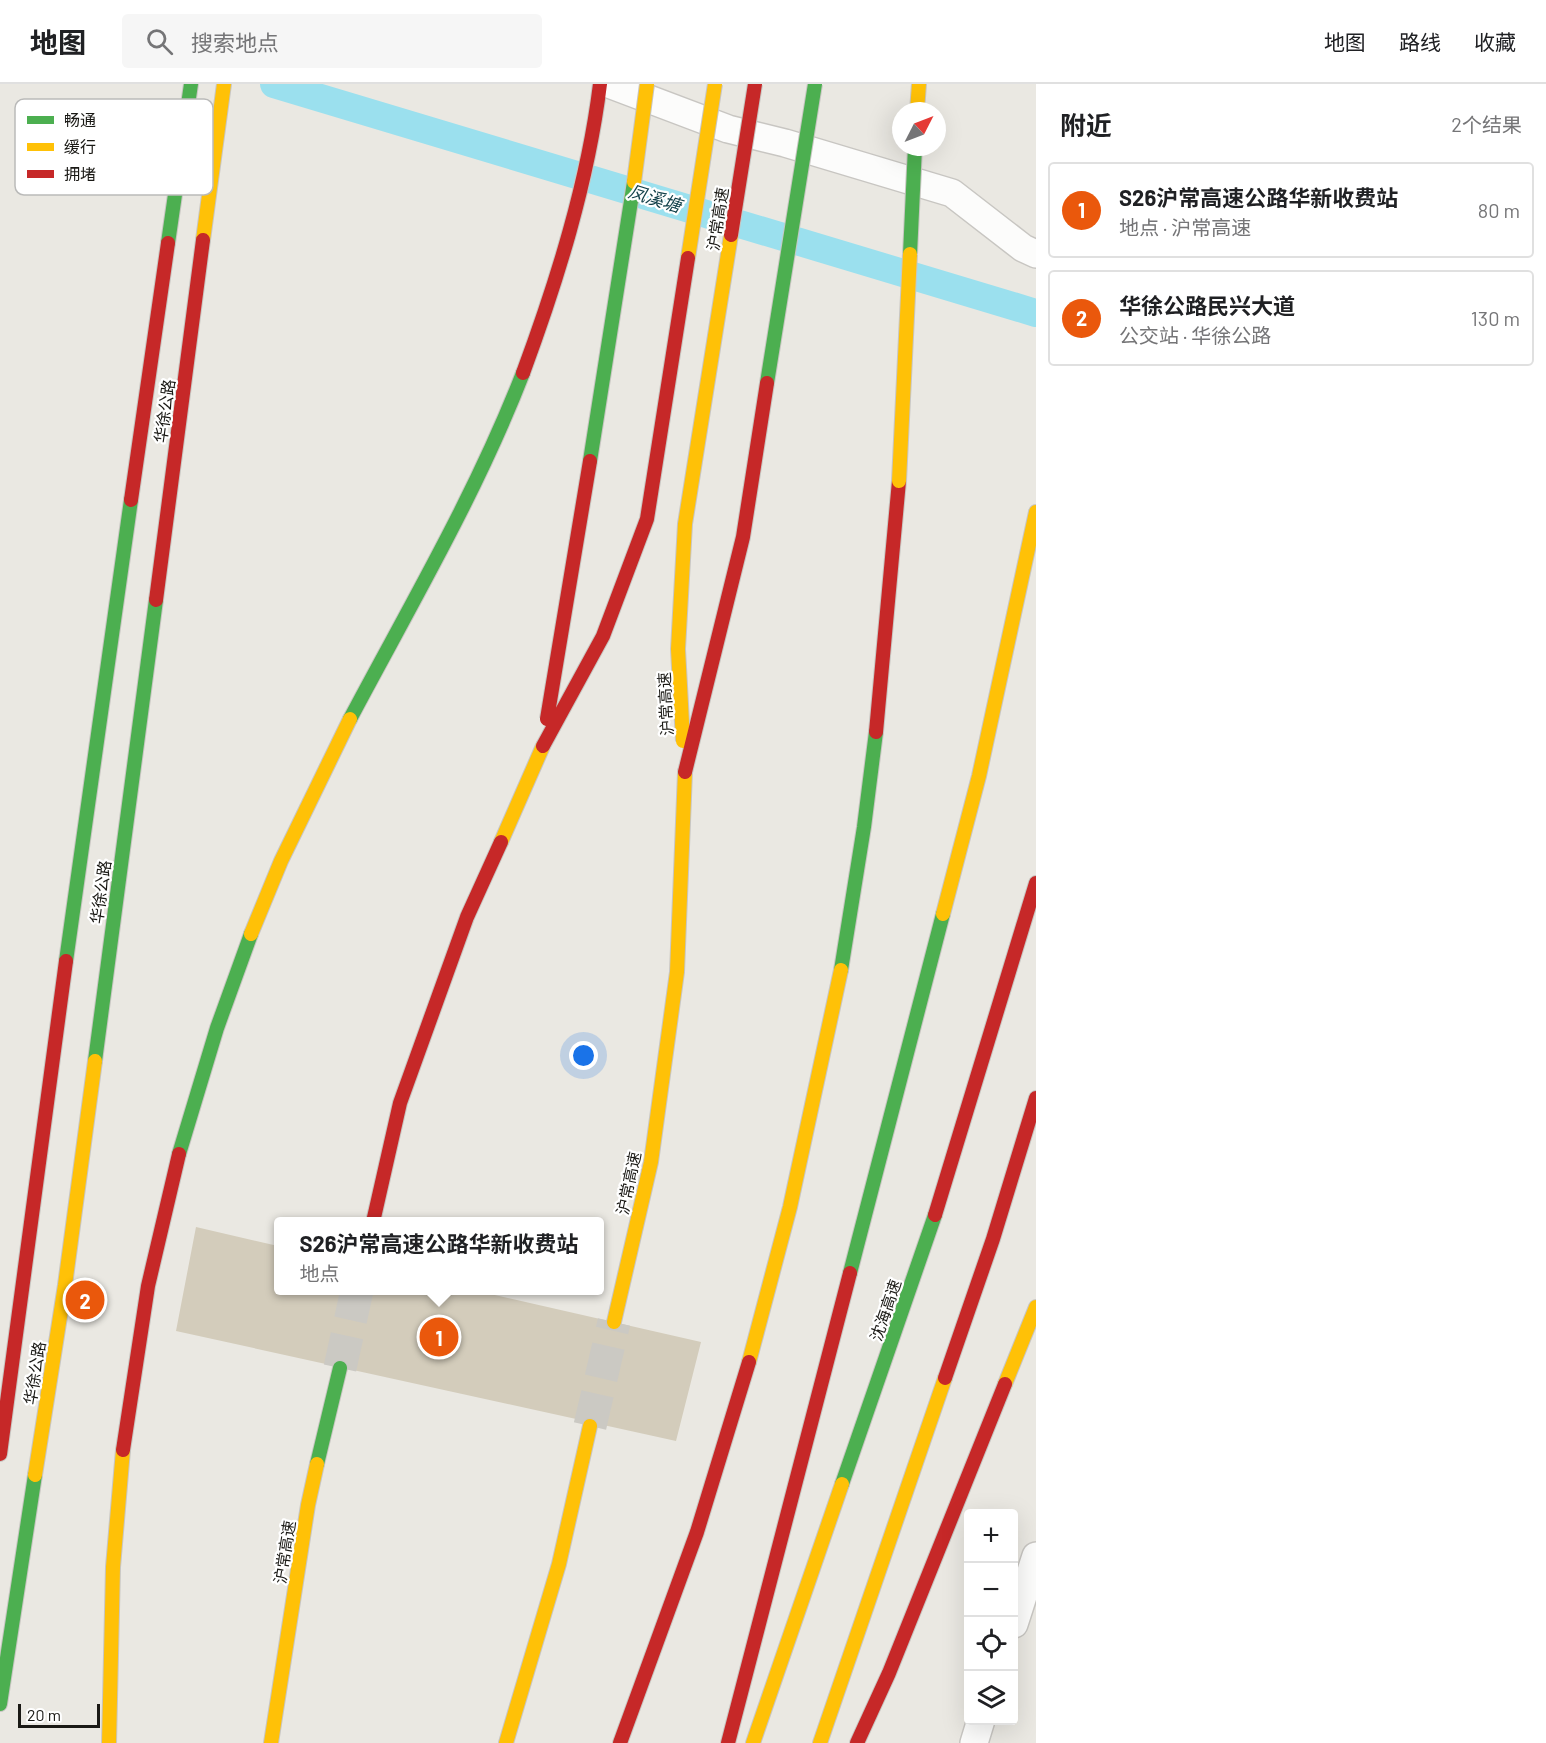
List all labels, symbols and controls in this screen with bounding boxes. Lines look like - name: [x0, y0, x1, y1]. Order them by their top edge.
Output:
- search box: [122, 14, 542, 68]
- text: 地图: [30, 25, 86, 59]
- icon: search: [143, 25, 176, 58]
- text: 搜索地点: [191, 29, 279, 55]
- text: 地图: [1324, 29, 1366, 54]
- text: 路线: [1399, 29, 1441, 54]
- text: 收藏: [1474, 29, 1516, 54]
- legend: [15, 99, 213, 195]
- north arrow: [892, 102, 946, 156]
- text: 附近: [1060, 109, 1112, 140]
- text: 畅通: [64, 110, 96, 129]
- text: 2个结果: [1451, 112, 1522, 136]
- text: 缓行: [64, 137, 96, 156]
- text: 拥堵: [64, 164, 96, 183]
- water label: 凤溪塘: [626, 180, 687, 217]
- text: S26沪常高速公路华新收费站: [1119, 184, 1398, 210]
- street label: 沪常高速: [703, 186, 731, 252]
- text: 1: [1078, 198, 1085, 222]
- text: 80 m: [1478, 198, 1520, 222]
- text: 地点 · 沪常高速: [1119, 215, 1251, 239]
- text: 华徐公路民兴大道: [1119, 292, 1295, 318]
- text: 2: [1076, 306, 1087, 330]
- text: 130 m: [1471, 306, 1520, 330]
- text: 公交站 · 华徐公路: [1119, 323, 1271, 347]
- street label: 华徐公路: [150, 378, 178, 444]
- street label: 沪常高速: [654, 672, 676, 736]
- street label: 华徐公路: [86, 859, 114, 925]
- your location: [569, 1041, 598, 1070]
- street label: 沪常高速: [612, 1150, 644, 1216]
- popup: [274, 1217, 604, 1295]
- text: S26沪常高速公路华新收费站: [299, 1230, 579, 1256]
- text: 地点: [299, 1261, 339, 1285]
- street label: 沈海高速: [866, 1277, 904, 1343]
- pin: 2: [66, 1278, 104, 1322]
- pin: 1: [420, 1314, 458, 1360]
- street label: 华徐公路: [20, 1340, 48, 1406]
- map controls: [964, 1509, 1018, 1725]
- button: +: [964, 1509, 1018, 1563]
- street label: 沪常高速: [270, 1519, 298, 1585]
- button: −: [964, 1563, 1018, 1617]
- button: locate: [964, 1617, 1018, 1671]
- button: layers: [964, 1671, 1018, 1725]
- scale bar: [18, 1701, 100, 1728]
- text: 20 m: [27, 1705, 61, 1724]

